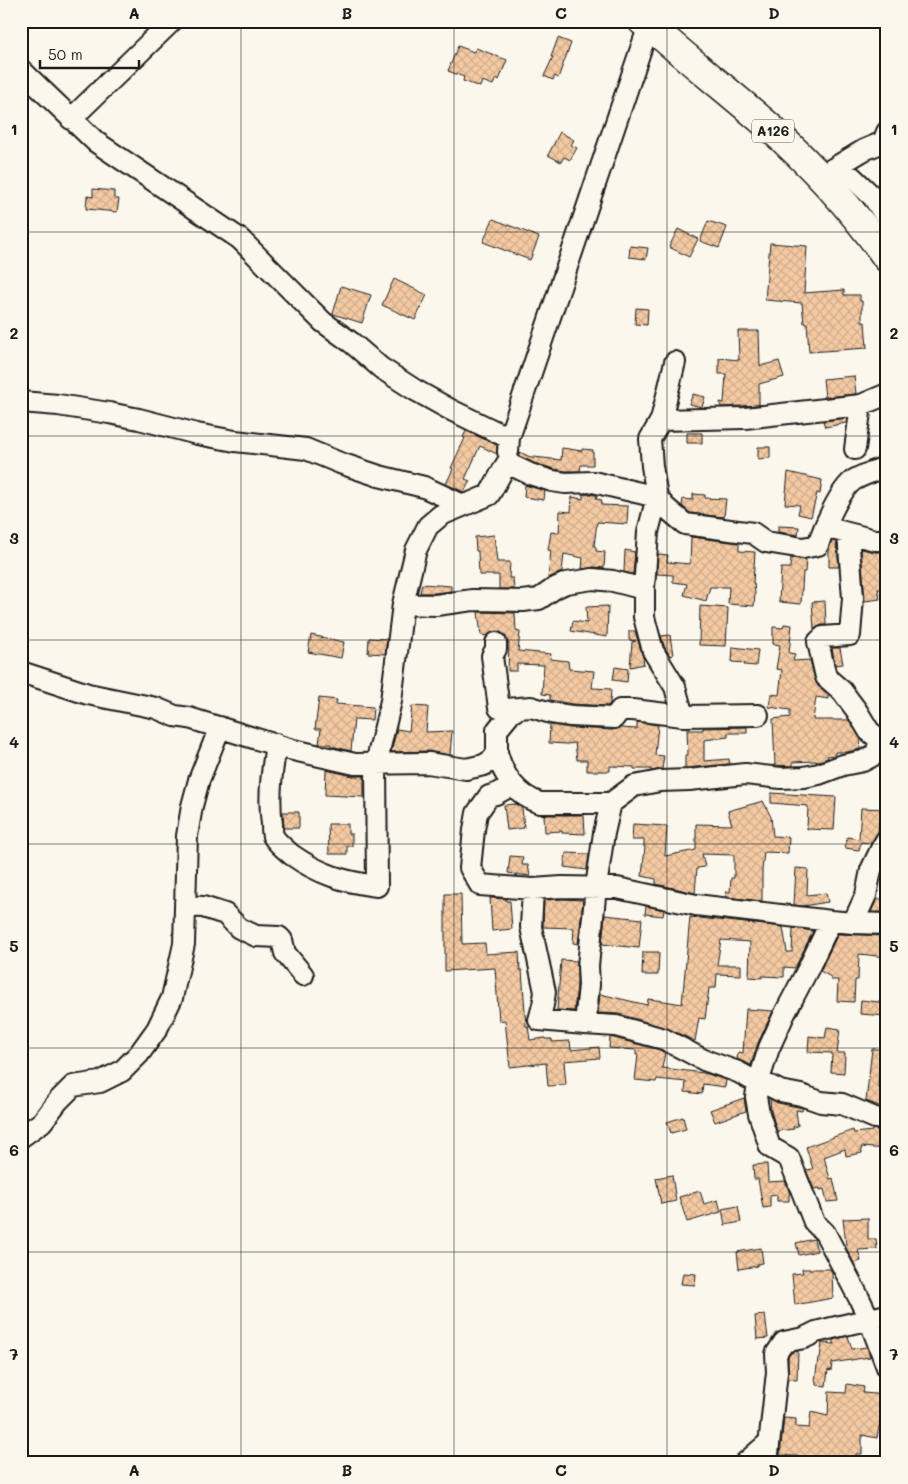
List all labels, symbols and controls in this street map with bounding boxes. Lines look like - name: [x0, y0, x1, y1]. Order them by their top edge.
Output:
- text: A: [128, 2, 140, 23]
- text: B: [342, 2, 352, 23]
- text: C: [555, 2, 567, 23]
- text: D: [768, 2, 780, 23]
- scale bar: [40, 38, 139, 70]
- text: 50 m: [48, 44, 83, 64]
- text: 1: [10, 118, 18, 139]
- text: 1: [890, 118, 898, 139]
- road number: A126: [752, 120, 794, 142]
- text: 2: [10, 322, 19, 343]
- text: 2: [890, 322, 899, 343]
- text: 3: [9, 527, 19, 548]
- text: 3: [889, 527, 899, 548]
- text: 4: [9, 731, 19, 752]
- text: 4: [889, 731, 899, 752]
- text: 5: [9, 935, 19, 956]
- text: 5: [889, 935, 899, 956]
- text: 6: [9, 1139, 19, 1160]
- text: 6: [889, 1139, 899, 1160]
- text: 7: [10, 1343, 19, 1364]
- text: 7: [890, 1343, 899, 1364]
- text: A: [128, 1459, 140, 1480]
- text: B: [342, 1459, 352, 1480]
- text: C: [555, 1459, 567, 1480]
- text: D: [768, 1459, 780, 1480]

